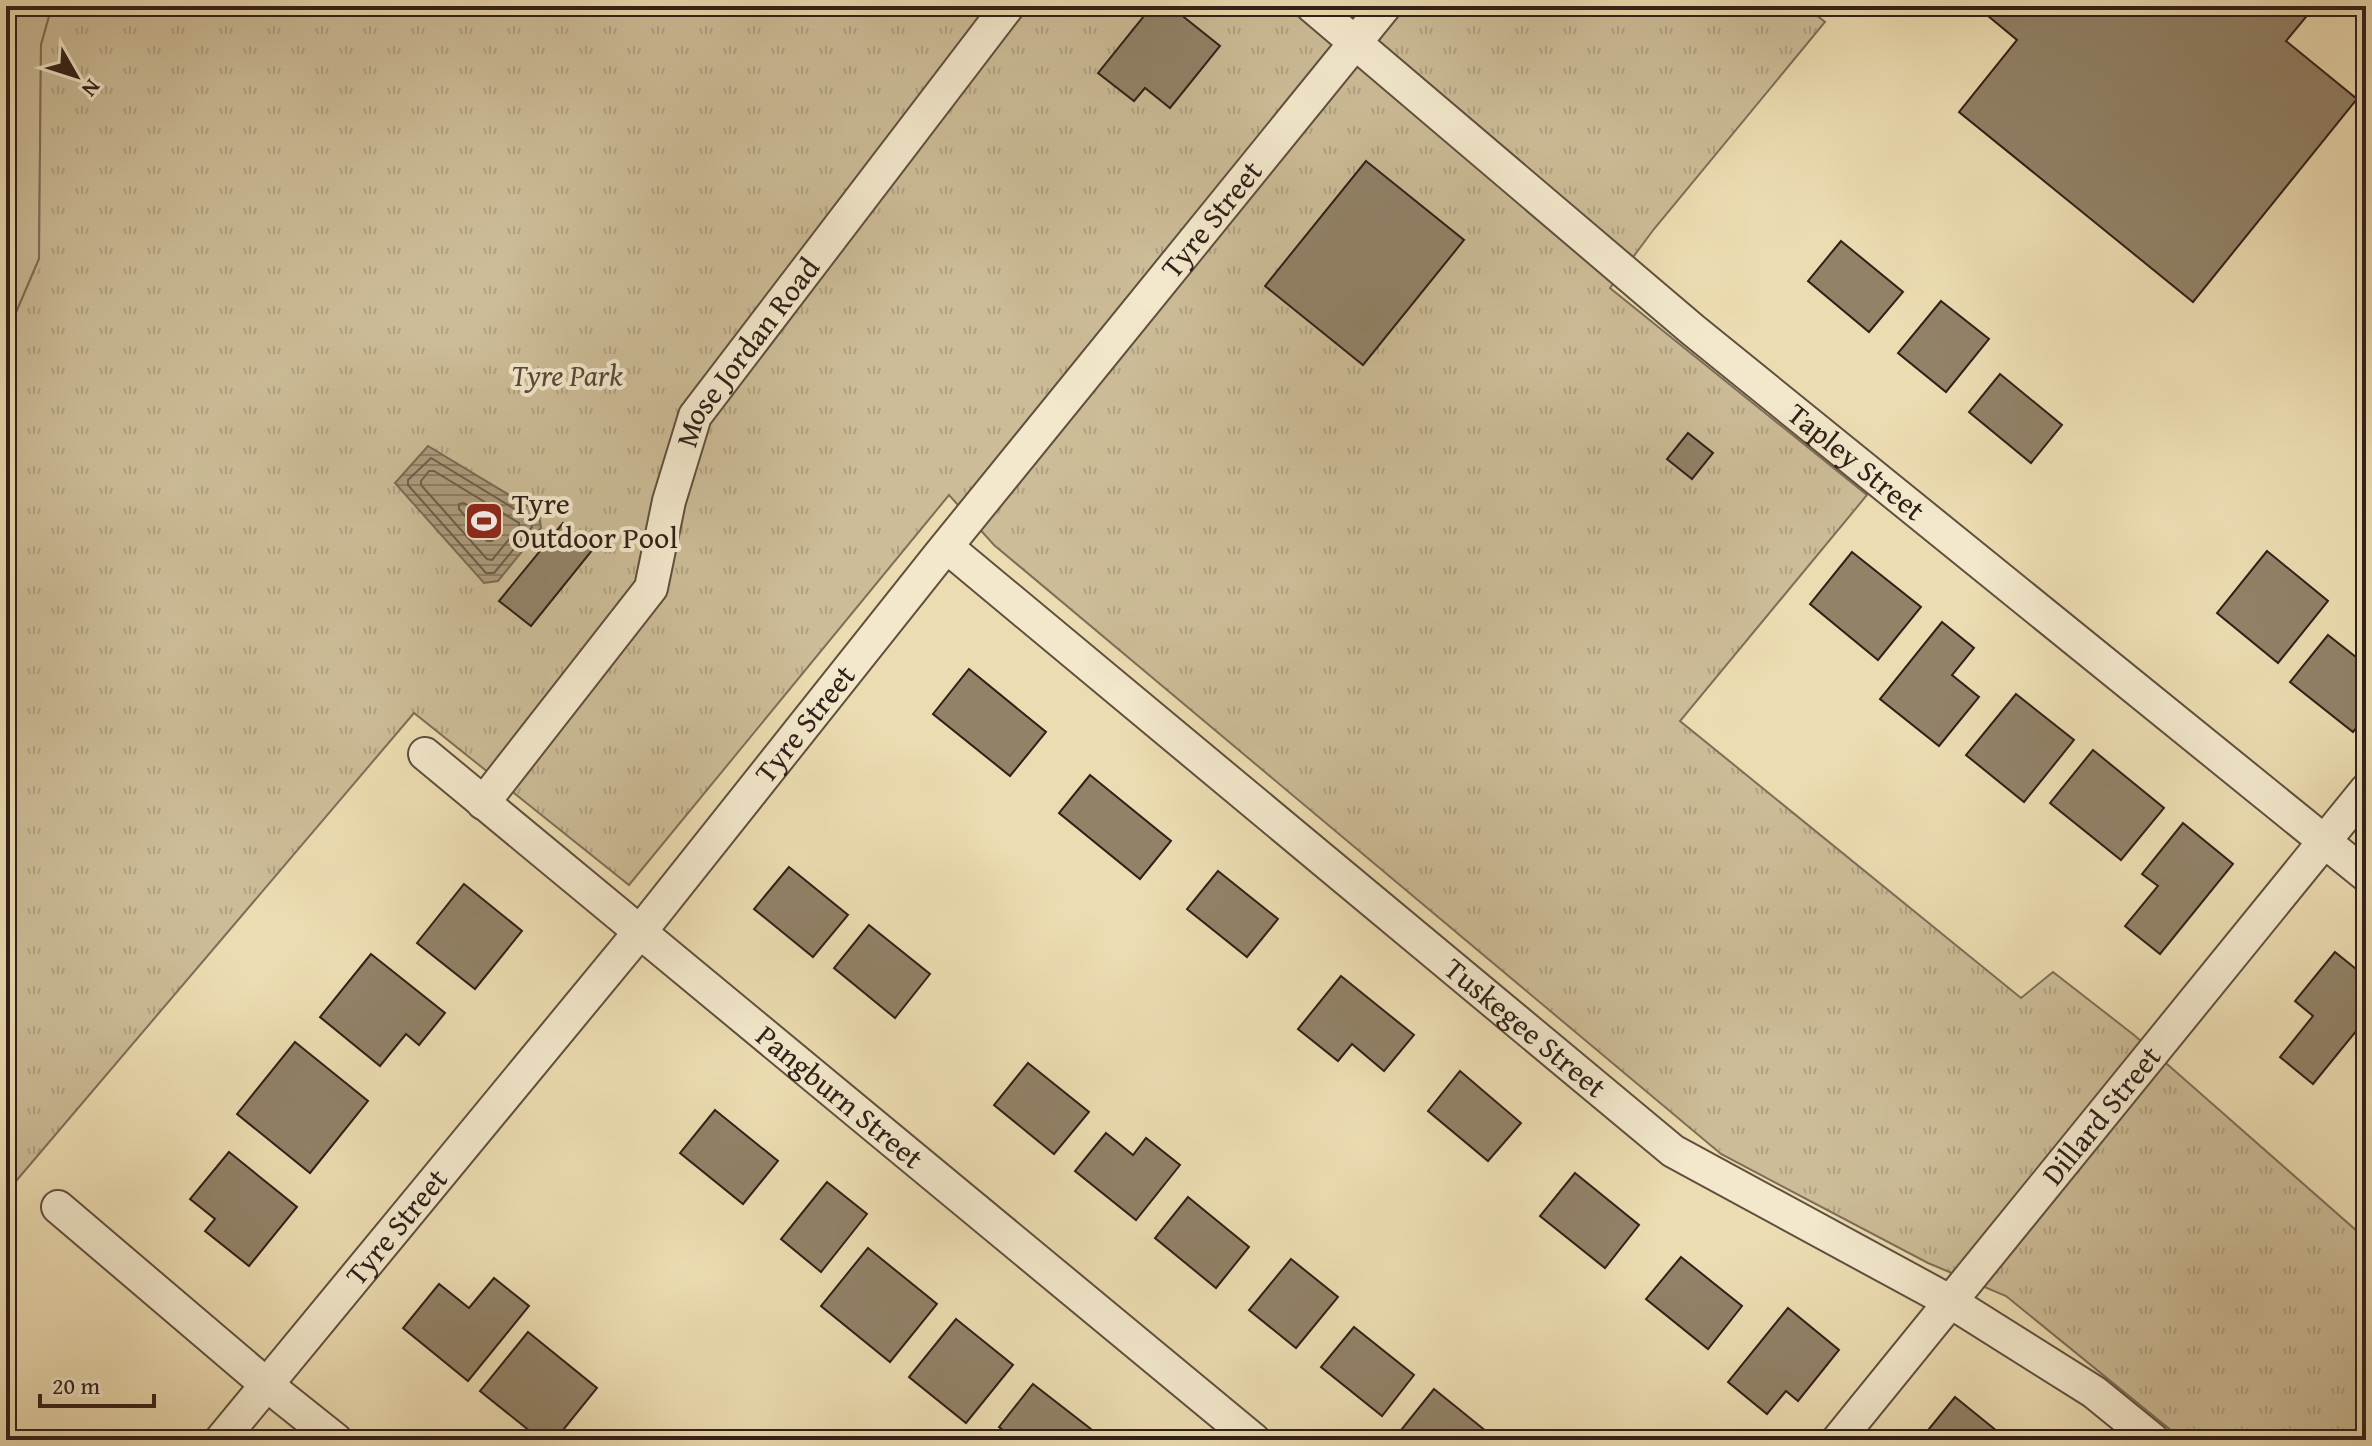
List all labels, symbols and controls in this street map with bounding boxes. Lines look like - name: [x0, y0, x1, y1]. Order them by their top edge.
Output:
- north arrow: [36, 36, 116, 116]
- text: N: [74, 73, 109, 105]
- street label: Tyre Street: [1150, 150, 1272, 287]
- street label: Mose Jordan Road: [664, 248, 830, 452]
- park label: Tyre Park: [511, 353, 623, 397]
- street label: Tapley Street: [1778, 392, 1935, 531]
- place label: Tyre Outdoor Pool: [512, 481, 678, 559]
- sports icon: Tyre Outdoor Pool: [463, 500, 505, 542]
- street label: Tyre Street: [743, 654, 865, 792]
- street label: Tuskegee Street: [1435, 947, 1617, 1108]
- street label: Pangburn Street: [747, 1014, 934, 1179]
- street label: Dillard Street: [2031, 1035, 2171, 1194]
- street label: Tyre Street: [334, 1158, 458, 1295]
- scale bar: [40, 1358, 154, 1408]
- text: 20 m: [52, 1368, 100, 1403]

